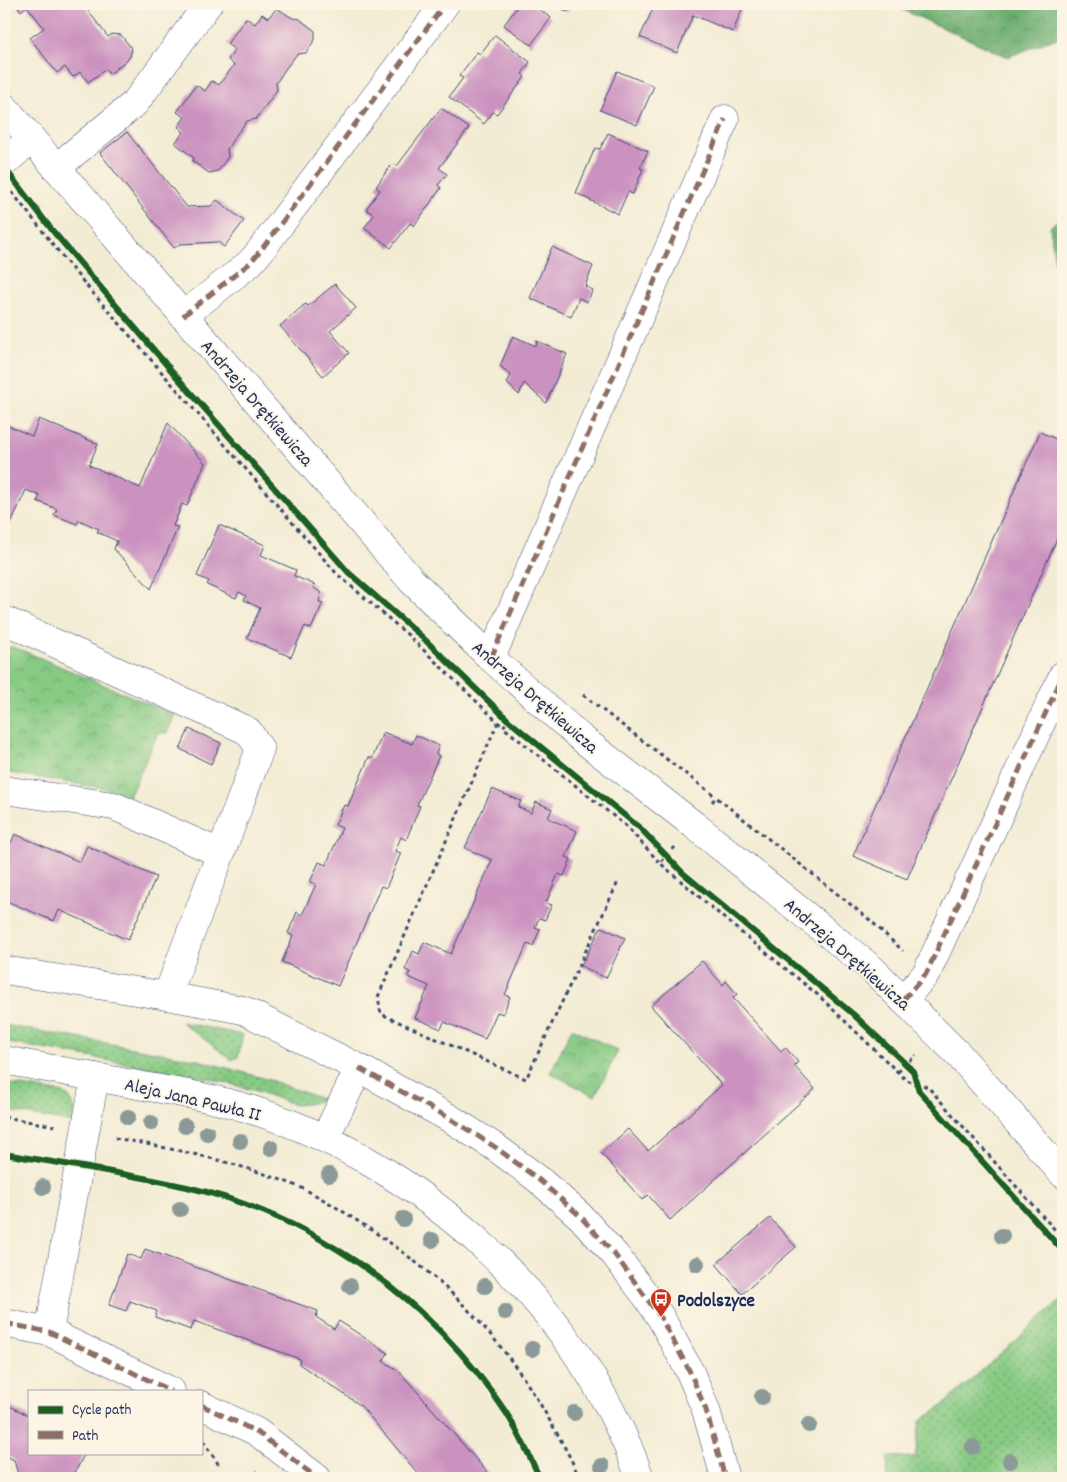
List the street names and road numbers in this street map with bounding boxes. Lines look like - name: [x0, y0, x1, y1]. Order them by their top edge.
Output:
- street label: Andrzeja Drętkiewicza: [193, 335, 319, 474]
- street label: Andrzeja Drętkiewicza: [464, 636, 604, 762]
- street label: Andrzeja Drętkiewicza: [776, 893, 916, 1019]
- street label: Aleja Jana Pawła II: [121, 1073, 263, 1130]

